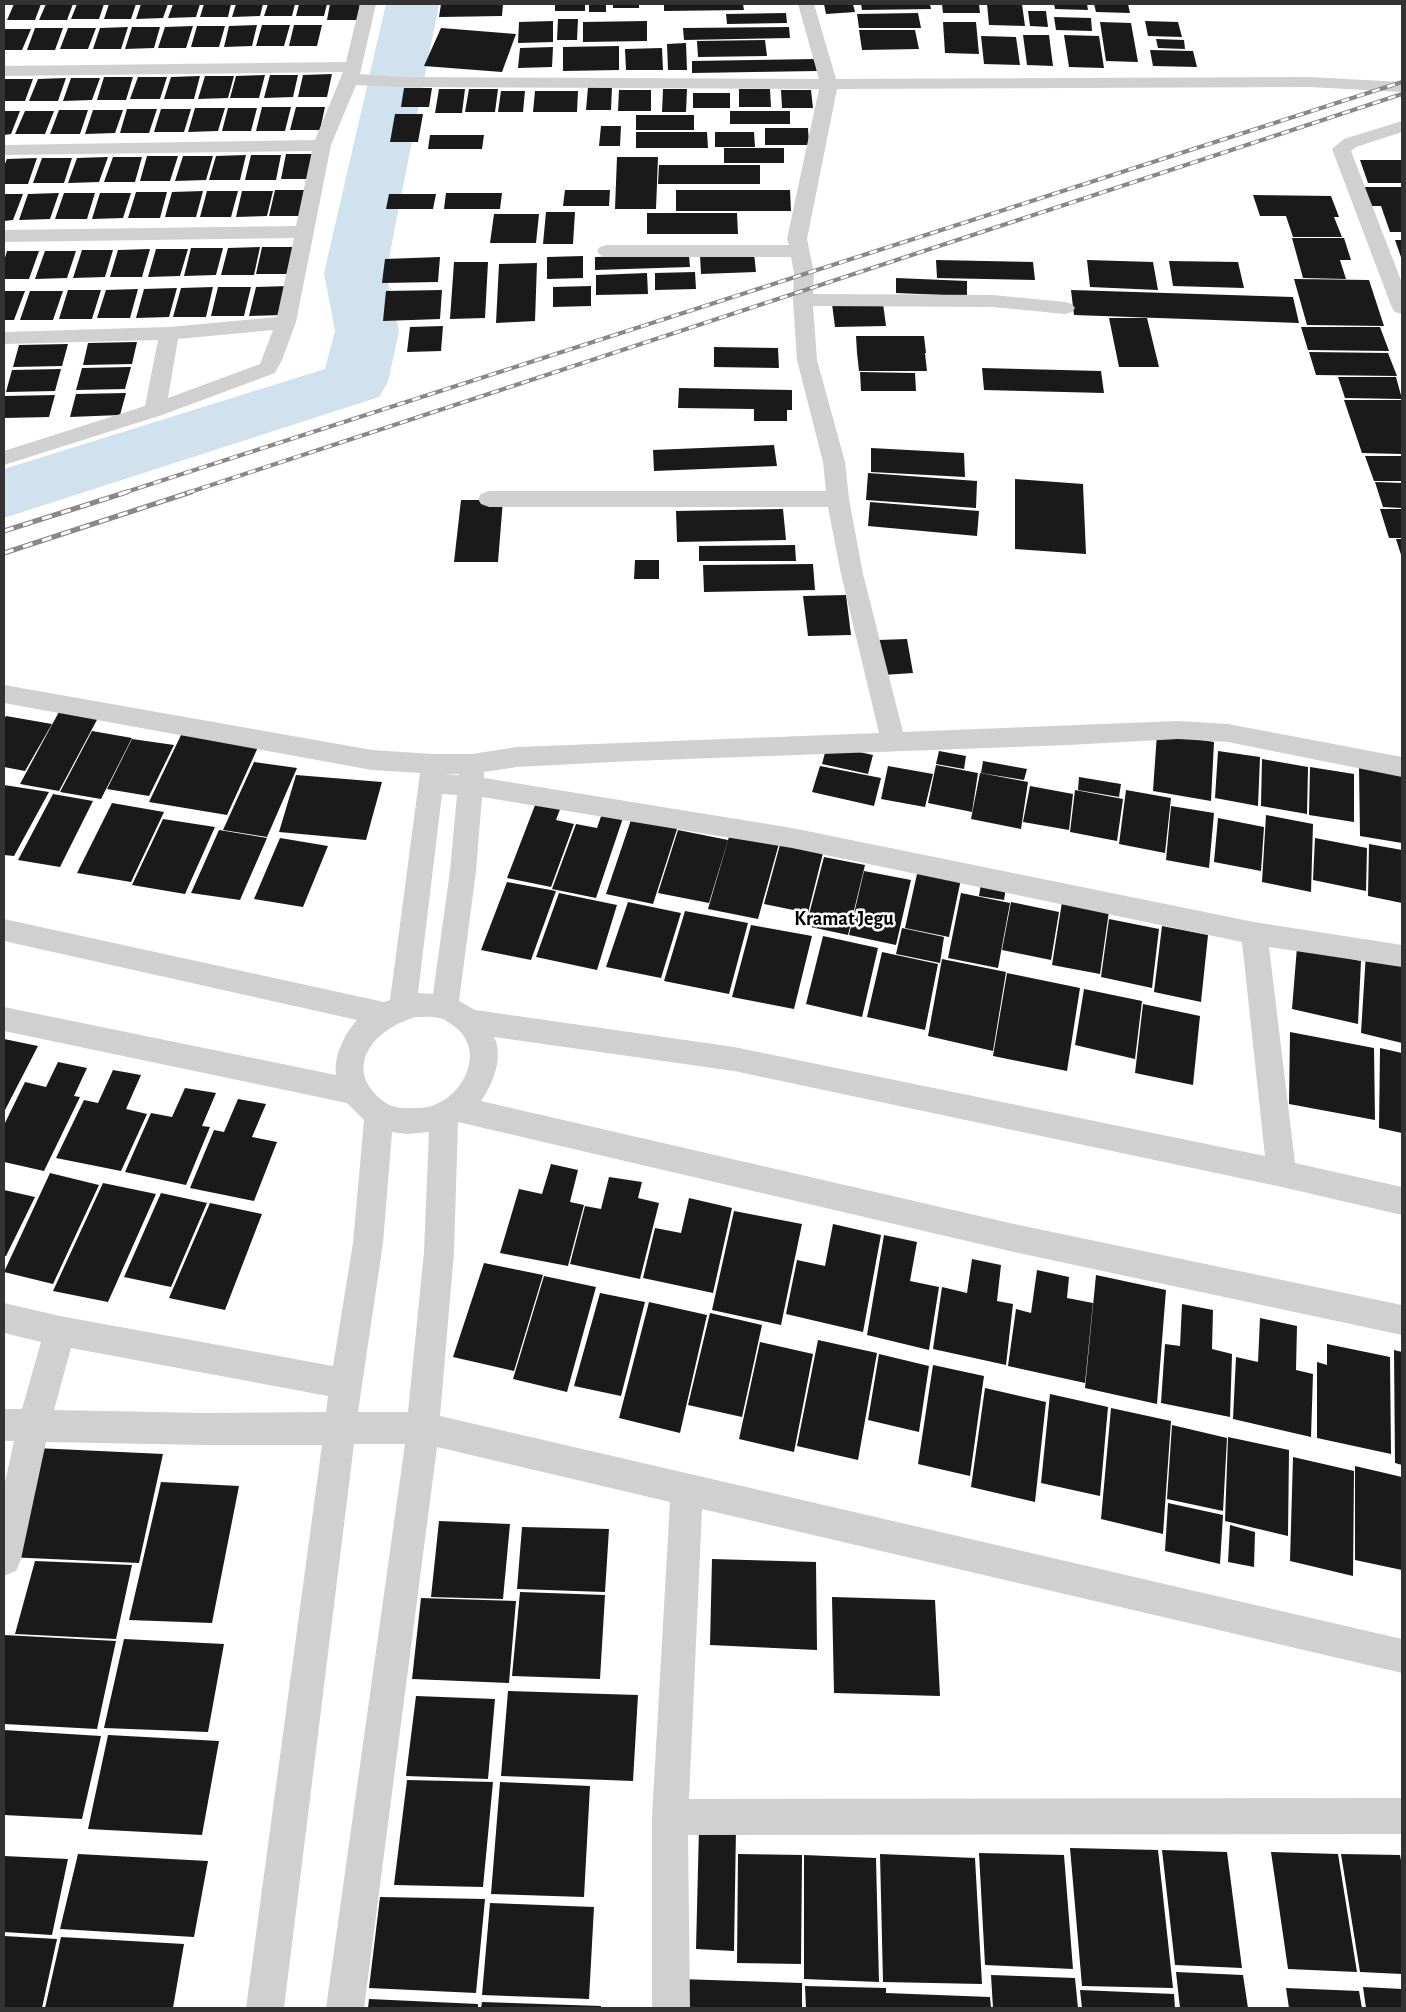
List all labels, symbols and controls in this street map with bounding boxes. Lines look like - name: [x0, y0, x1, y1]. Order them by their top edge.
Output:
- district label: Kramat Jegu: [794, 907, 894, 931]

